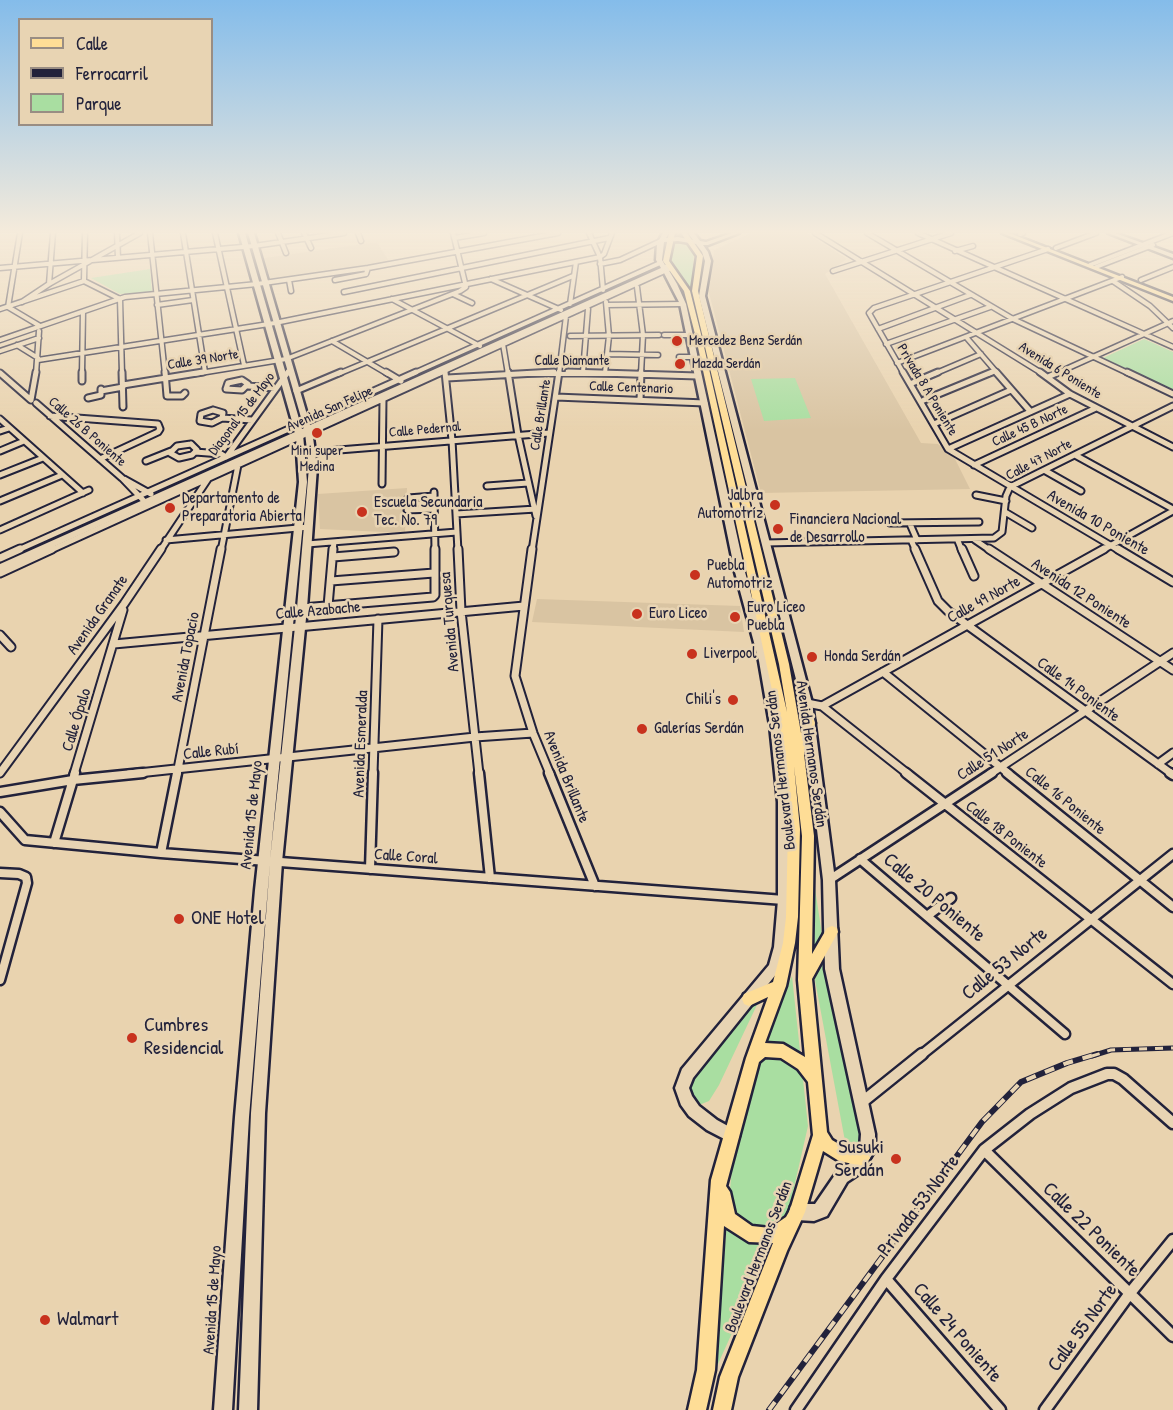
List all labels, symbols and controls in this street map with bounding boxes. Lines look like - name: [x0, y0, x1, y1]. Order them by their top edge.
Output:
- legend: [18, 18, 213, 126]
- text: Calle: [76, 31, 108, 56]
- text: Ferrocarril: [76, 61, 148, 86]
- text: Parque: [76, 91, 121, 116]
- place label: Mercedez Benz Serdán: [689, 333, 802, 349]
- marker: Mercedez Benz Serdán: [670, 334, 684, 348]
- street label: Avenida 6 Poniente: [1015, 339, 1105, 403]
- street label: Privada 8 A Poniente: [893, 341, 961, 439]
- street label: Calle 39 Norte: [166, 346, 240, 374]
- street label: Calle Diamante: [535, 353, 609, 369]
- place label: Mazda Serdán: [692, 356, 761, 372]
- marker: Mazda Serdán: [673, 357, 687, 371]
- street label: Diagonal 15 de Mayo: [205, 369, 279, 459]
- street label: Calle Brillante: [527, 378, 555, 452]
- street label: Calle Centenario: [589, 378, 673, 398]
- street label: Avenida San Felipe: [284, 383, 376, 435]
- street label: Calle 26 B Poniente: [45, 394, 129, 470]
- street label: Calle 45 B Norte: [989, 401, 1071, 451]
- street label: Calle Pedernal: [388, 418, 462, 442]
- marker: Mini super Medina: [310, 426, 324, 440]
- street label: Calle 47 Norte: [1003, 436, 1075, 484]
- place label: Mini super Medina: [291, 443, 343, 476]
- place label: Jalbra Automotríz: [697, 486, 763, 524]
- street label: Avenida 10 Poniente: [1044, 486, 1152, 560]
- place label: Departamento de Preparatoria Abierta: [182, 489, 302, 527]
- place label: Escuela Secundaria Tec. No. 79: [374, 493, 482, 531]
- marker: Jalbra Automotríz: [768, 498, 782, 512]
- marker: Departamento de Preparatoria Abierta: [163, 501, 177, 515]
- marker: Escuela Secundaria Tec. No. 79: [355, 505, 369, 519]
- place label: Financiera Nacional de Desarrollo: [790, 510, 901, 548]
- marker: Financiera Nacional de Desarrollo: [771, 522, 785, 536]
- street label: Avenida 12 Poniente: [1028, 555, 1134, 633]
- place label: Puebla Automotriz: [707, 556, 773, 594]
- marker: Puebla Automotriz: [688, 568, 702, 582]
- street label: Avenida Granate: [63, 571, 133, 659]
- street label: Avenida Turquesa: [436, 571, 464, 673]
- street label: Calle 49 Norte: [944, 572, 1024, 628]
- street label: Calle Azabache: [275, 598, 361, 624]
- place label: Euro Liceo Puebla: [747, 598, 805, 636]
- place label: Euro Liceo: [649, 604, 707, 624]
- marker: Euro Liceo: [630, 607, 644, 621]
- marker: Euro Liceo Puebla: [728, 610, 742, 624]
- street label: Avenida Topacio: [168, 611, 204, 703]
- place label: Liverpool: [704, 644, 756, 664]
- marker: Liverpool: [685, 647, 699, 661]
- place label: Honda Serdán: [824, 647, 901, 667]
- marker: Honda Serdán: [805, 650, 819, 664]
- street label: Calle 14 Poniente: [1033, 653, 1123, 727]
- street label: Avenida Hermanos Serdán: [791, 679, 831, 829]
- street label: Calle Ópalo: [58, 686, 96, 754]
- street label: Boulevard Hermanos Serdán: [762, 689, 800, 851]
- street label: Avenida Esmeralda: [350, 690, 372, 798]
- place label: Chili's: [685, 690, 721, 710]
- marker: Chili's: [726, 693, 740, 707]
- place label: Galerías Serdán: [654, 719, 744, 739]
- marker: Galerías Serdán: [635, 722, 649, 736]
- street label: Calle 51 Norte: [954, 725, 1032, 785]
- street label: Avenida Brillante: [539, 728, 593, 826]
- street label: Calle Rubí: [182, 740, 240, 764]
- street label: Avenida 15 de Mayo: [237, 760, 267, 870]
- street label: Calle 16 Poniente: [1021, 763, 1109, 839]
- street label: Calle 18 Poniente: [961, 797, 1051, 873]
- street label: Calle Coral: [373, 845, 439, 869]
- street label: Calle 20 Poniente: [878, 848, 990, 948]
- place label: ONE Hotel: [191, 907, 264, 931]
- marker: ONE Hotel: [172, 912, 186, 926]
- street label: Calle 53 Norte: [957, 922, 1053, 1006]
- place label: Cumbres Residencial: [144, 1014, 223, 1061]
- marker: Cumbres Residencial: [125, 1031, 139, 1045]
- place label: Susuki Serdán: [834, 1136, 884, 1183]
- street label: Privada 53 Norte: [873, 1150, 965, 1262]
- marker: Susuki Serdán: [889, 1152, 903, 1166]
- street label: Calle 22 Poniente: [1037, 1177, 1145, 1283]
- street label: Boulevard Hermanos Serdán: [721, 1179, 797, 1335]
- street label: Avenida 15 de Mayo: [200, 1245, 226, 1355]
- street label: Calle 24 Poniente: [907, 1278, 1007, 1388]
- street label: Calle 55 Norte: [1043, 1279, 1123, 1377]
- place label: Walmart: [57, 1308, 118, 1332]
- marker: Walmart: [38, 1313, 52, 1327]

